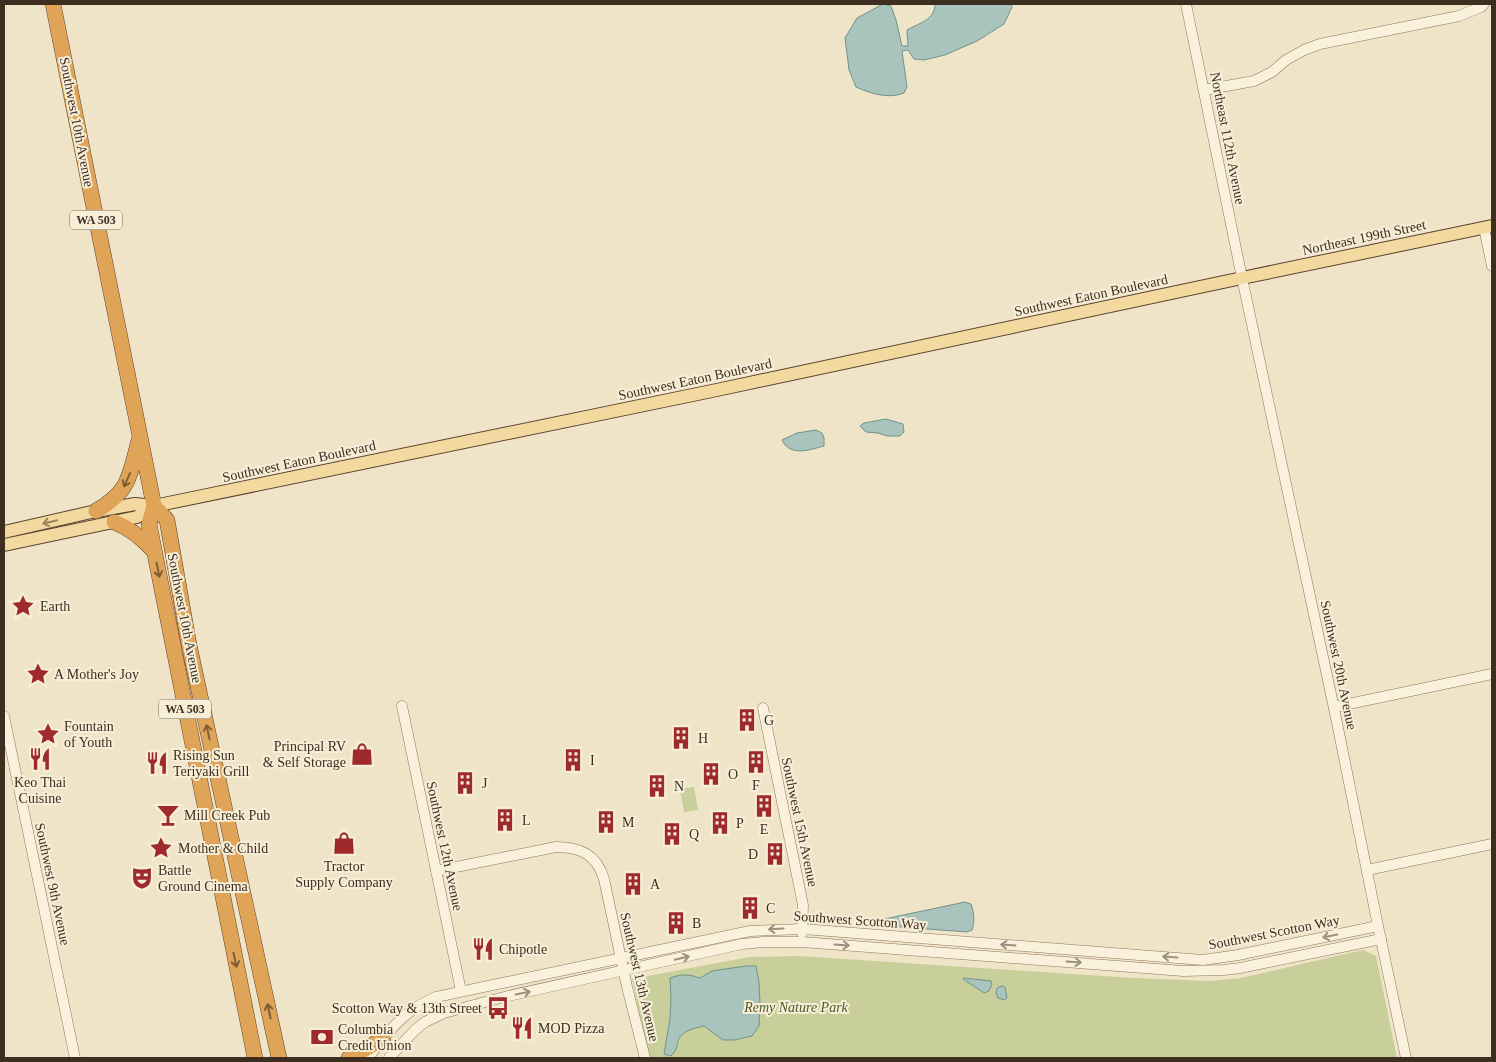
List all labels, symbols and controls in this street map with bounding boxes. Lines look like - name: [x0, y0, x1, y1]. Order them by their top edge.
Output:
- street label: Southwest 10th Avenue: [57, 56, 96, 188]
- street label: Northeast 112th Avenue: [1207, 71, 1248, 206]
- road number: WA 503: [70, 210, 122, 230]
- street label: Northeast 199th Street: [1301, 217, 1427, 258]
- street label: Southwest Eaton Boulevard: [1013, 272, 1169, 319]
- street label: Southwest Eaton Boulevard: [617, 356, 773, 403]
- street label: Southwest Eaton Boulevard: [221, 438, 377, 485]
- one-way arrow: [122, 472, 132, 487]
- one-way arrow: [42, 518, 58, 527]
- street label: Southwest 10th Avenue: [165, 552, 204, 684]
- one-way arrow: [154, 562, 163, 578]
- place icon: Earth: [10, 593, 36, 619]
- place label: Earth: [40, 599, 70, 614]
- street label: Southwest 20th Avenue: [1317, 599, 1360, 731]
- place icon: A Mother's Joy: [25, 661, 51, 687]
- place label: A Mother's Joy: [54, 667, 139, 682]
- road number: WA 503: [159, 700, 211, 719]
- building icon: G: [734, 707, 760, 733]
- place label: G: [764, 713, 774, 728]
- place label: Fountain of Youth: [64, 719, 114, 750]
- place icon: Fountain of Youth: [35, 721, 61, 747]
- one-way arrow: [203, 725, 212, 741]
- building icon: H: [668, 725, 694, 751]
- place label: H: [698, 731, 708, 746]
- place label: Principal RV & Self Storage: [263, 739, 346, 770]
- shop icon: Principal RV & Self Storage: [349, 741, 375, 767]
- restaurant icon: Keo Thai Cuisine: [27, 746, 53, 772]
- building icon: I: [560, 747, 586, 773]
- place label: Rising Sun Teriyaki Grill: [173, 748, 249, 779]
- building icon: F: [743, 749, 769, 775]
- restaurant icon: Rising Sun Teriyaki Grill: [144, 750, 170, 776]
- place label: I: [590, 753, 595, 768]
- street label: Southwest 15th Avenue: [778, 756, 821, 888]
- building icon: O: [698, 761, 724, 787]
- place label: O: [728, 767, 738, 782]
- building icon: J: [452, 770, 478, 796]
- building icon: N: [644, 773, 670, 799]
- place label: Keo Thai Cuisine: [14, 775, 66, 806]
- place label: J: [482, 776, 488, 791]
- place label: F: [752, 778, 760, 793]
- place label: N: [674, 779, 684, 794]
- street label: Southwest 12th Avenue: [423, 780, 466, 912]
- building icon: E: [751, 793, 777, 819]
- bar icon: Mill Creek Pub: [155, 802, 181, 828]
- building icon: L: [492, 807, 518, 833]
- place label: Mill Creek Pub: [184, 808, 270, 823]
- building icon: M: [593, 809, 619, 835]
- building icon: P: [707, 810, 733, 836]
- place label: L: [522, 813, 531, 828]
- place label: M: [622, 815, 635, 830]
- place label: P: [736, 816, 744, 831]
- street label: Southwest 9th Avenue: [32, 821, 73, 947]
- building icon: Q: [659, 821, 685, 847]
- place label: E: [760, 822, 768, 837]
- place label: Q: [689, 827, 699, 842]
- shop icon: Tractor Supply Company: [331, 830, 357, 856]
- place icon: Mother & Child: [148, 835, 174, 861]
- place label: Mother & Child: [178, 841, 268, 856]
- building icon: D: [762, 841, 788, 867]
- place label: D: [748, 847, 758, 862]
- place label: Tractor Supply Company: [295, 859, 393, 890]
- place label: Battle Ground Cinema: [158, 863, 249, 894]
- theatre icon: Battle Ground Cinema: [129, 865, 155, 891]
- building icon: A: [620, 871, 646, 897]
- place label: A: [650, 877, 661, 892]
- building icon: C: [737, 895, 763, 921]
- place label: C: [766, 901, 775, 916]
- street label: Southwest Scotton Way: [793, 908, 927, 933]
- building icon: B: [663, 910, 689, 936]
- street label: Southwest 13th Avenue: [617, 911, 662, 1043]
- street label: Southwest Scotton Way: [1207, 912, 1341, 953]
- place label: B: [692, 916, 701, 931]
- one-way arrow: [768, 924, 784, 934]
- one-way arrow: [1323, 932, 1339, 941]
- restaurant icon: Chipotle: [470, 936, 496, 962]
- one-way arrow: [834, 940, 850, 949]
- one-way arrow: [1000, 940, 1016, 949]
- place label: Chipotle: [499, 942, 547, 957]
- one-way arrow: [231, 951, 240, 967]
- one-way arrow: [1162, 952, 1178, 962]
- one-way arrow: [673, 953, 689, 962]
- one-way arrow: [1066, 957, 1082, 967]
- one-way arrow: [514, 988, 530, 997]
- bus stop icon: Scotton Way & 13th Street: [485, 995, 511, 1021]
- park label: Remy Nature Park: [743, 1000, 849, 1015]
- place label: Scotton Way & 13th Street: [332, 1001, 482, 1016]
- one-way arrow: [264, 1003, 273, 1019]
- restaurant icon: MOD Pizza: [509, 1015, 535, 1041]
- place label: MOD Pizza: [538, 1021, 605, 1036]
- place label: Columbia Credit Union: [338, 1022, 412, 1053]
- bank icon: Columbia Credit Union: [309, 1024, 335, 1050]

